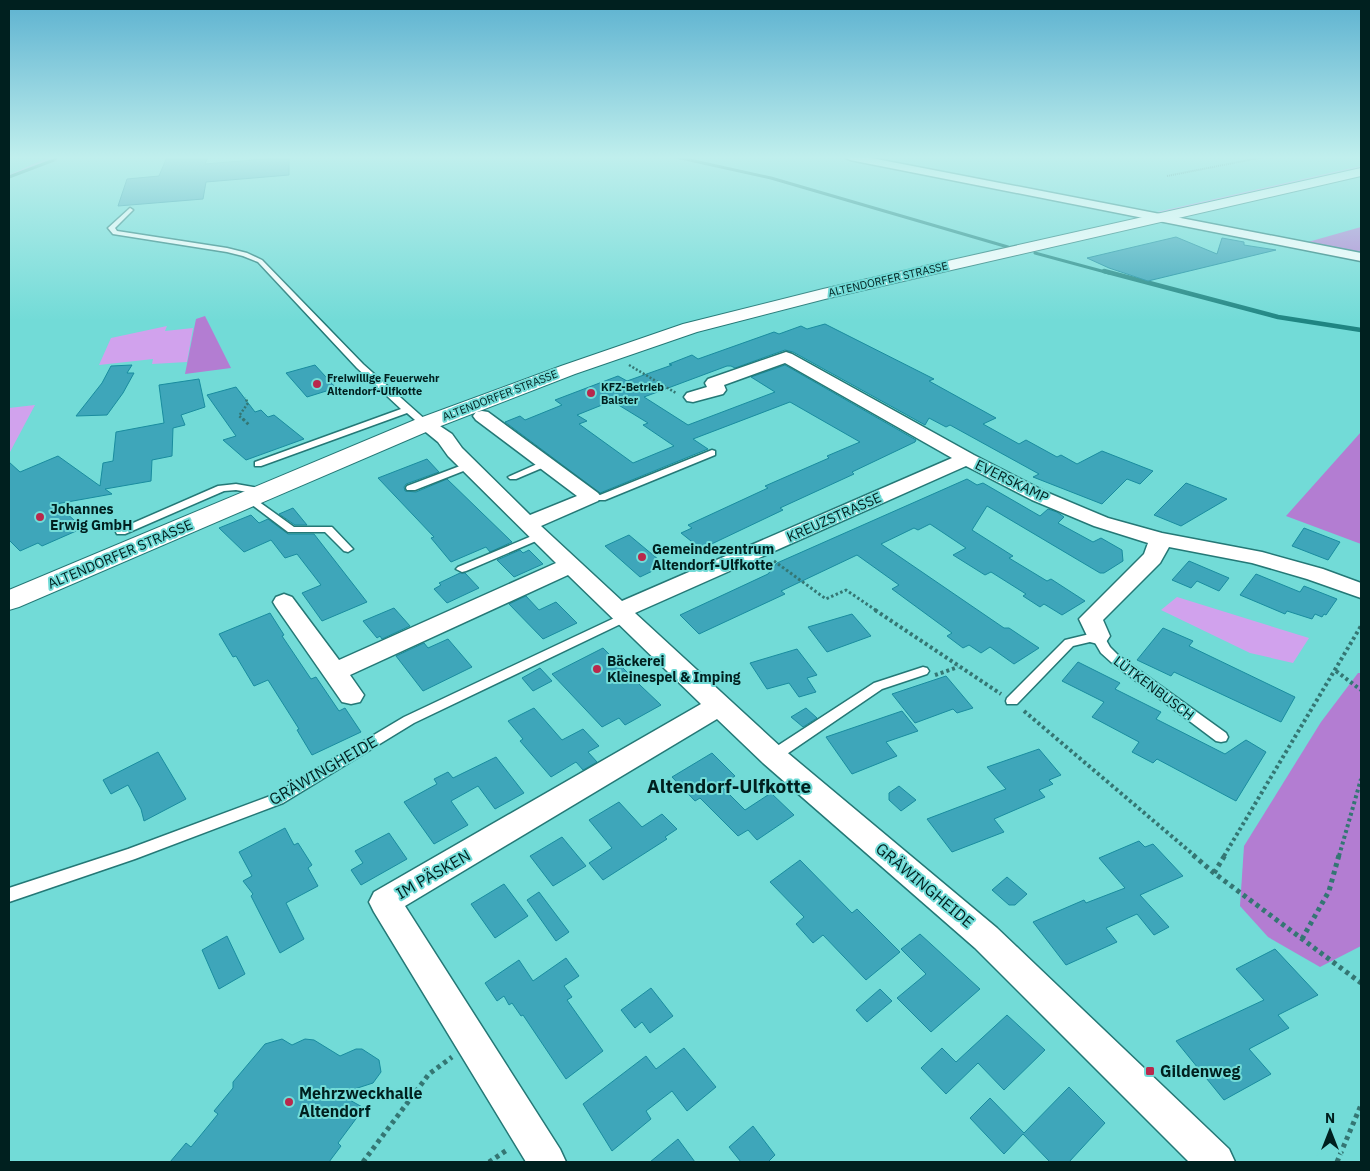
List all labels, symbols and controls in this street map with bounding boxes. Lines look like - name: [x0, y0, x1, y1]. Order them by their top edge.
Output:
- street label: ALTENDORFER STRASSE: [827, 258, 949, 300]
- street label: ALTENDORFER STRASSE: [440, 367, 560, 423]
- place label: Freiwillige Feuerwehr Altendorf-Ulfkotte: [327, 371, 440, 398]
- marker: Freiwillige Feuerwehr Altendorf-Ulfkotte: [311, 378, 323, 390]
- place label: KFZ-Betrieb Balster: [601, 380, 664, 407]
- marker: KFZ-Betrieb Balster: [585, 387, 597, 399]
- street label: EVERSKAMP: [972, 455, 1052, 507]
- street label: KREUZSTRASSE: [784, 488, 884, 546]
- place label: Johannes Erwig GmbH: [50, 500, 132, 534]
- marker: Johannes Erwig GmbH: [34, 511, 46, 523]
- street label: ALTENDORFER STRASSE: [45, 515, 195, 593]
- place label: Gemeindezentrum Altendorf-Ulfkotte: [652, 540, 774, 574]
- marker: Gemeindezentrum Altendorf-Ulfkotte: [636, 551, 648, 563]
- place label: Bäckerei Kleinespel & Imping: [607, 652, 741, 686]
- street label: LÜTKENBUSCH: [1110, 652, 1198, 724]
- marker: Bäckerei Kleinespel & Imping: [591, 663, 603, 675]
- street label: GRÄWINGHEIDE: [265, 731, 381, 809]
- district label: Altendorf-Ulfkotte: [647, 774, 811, 798]
- street label: GRÄWINGHEIDE: [872, 838, 978, 932]
- street label: IM PÄSKEN: [392, 845, 474, 903]
- place label: Gildenweg: [1160, 1061, 1240, 1081]
- marker: Gildenweg: [1144, 1065, 1156, 1077]
- place label: Mehrzweckhalle Altendorf: [299, 1083, 422, 1121]
- marker: Mehrzweckhalle Altendorf: [283, 1096, 295, 1108]
- north arrow: [1305, 1106, 1355, 1156]
- text: N: [1325, 1109, 1335, 1127]

